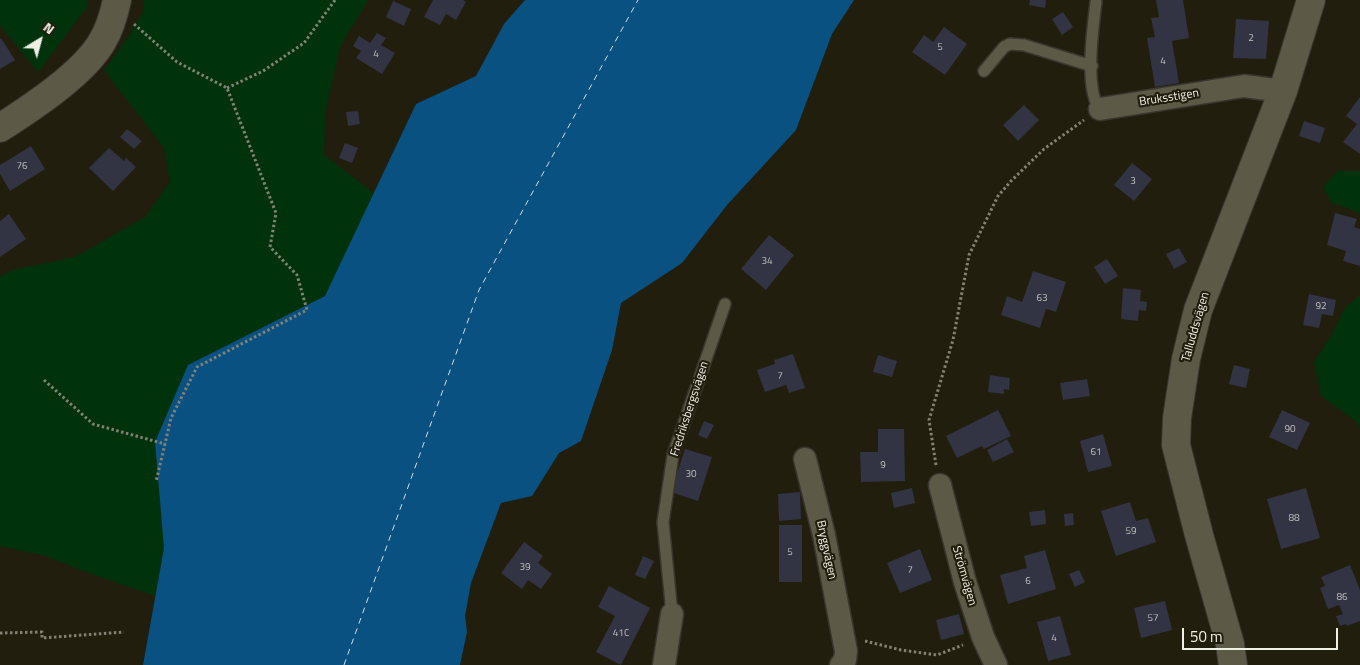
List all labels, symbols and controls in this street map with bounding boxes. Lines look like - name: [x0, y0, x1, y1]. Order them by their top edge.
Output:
- north arrow: [15, 15, 65, 65]
- text: N: [39, 16, 60, 39]
- house number: 2: [1248, 33, 1254, 45]
- house number: 5: [937, 42, 943, 54]
- house number: 4: [373, 49, 379, 61]
- house number: 4: [1160, 56, 1166, 68]
- street label: Bruksstigen: [1138, 86, 1200, 110]
- house number: 76: [16, 161, 28, 173]
- house number: 3: [1130, 176, 1136, 188]
- house number: 34: [761, 256, 773, 268]
- street label: Talluddsvägen: [1179, 291, 1213, 363]
- house number: 63: [1036, 293, 1048, 305]
- house number: 92: [1315, 301, 1327, 313]
- street label: Fredriksbergsvägen: [668, 360, 712, 458]
- house number: 7: [777, 371, 783, 383]
- house number: 90: [1284, 424, 1296, 436]
- house number: 61: [1090, 447, 1102, 459]
- house number: 9: [880, 460, 886, 472]
- house number: 30: [685, 469, 697, 481]
- house number: 88: [1288, 513, 1300, 525]
- street label: Bryggvägen: [813, 519, 839, 581]
- house number: 59: [1125, 526, 1137, 538]
- street label: Strömvägen: [949, 545, 979, 607]
- house number: 5: [787, 547, 793, 559]
- house number: 39: [519, 562, 531, 574]
- house number: 7: [907, 565, 913, 577]
- house number: 6: [1025, 576, 1031, 588]
- house number: 86: [1336, 592, 1348, 604]
- house number: 57: [1147, 613, 1159, 625]
- scale bar: [1185, 618, 1341, 650]
- text: 50 m: [1190, 625, 1223, 648]
- house number: 41C: [613, 628, 629, 640]
- house number: 4: [1051, 633, 1057, 645]

